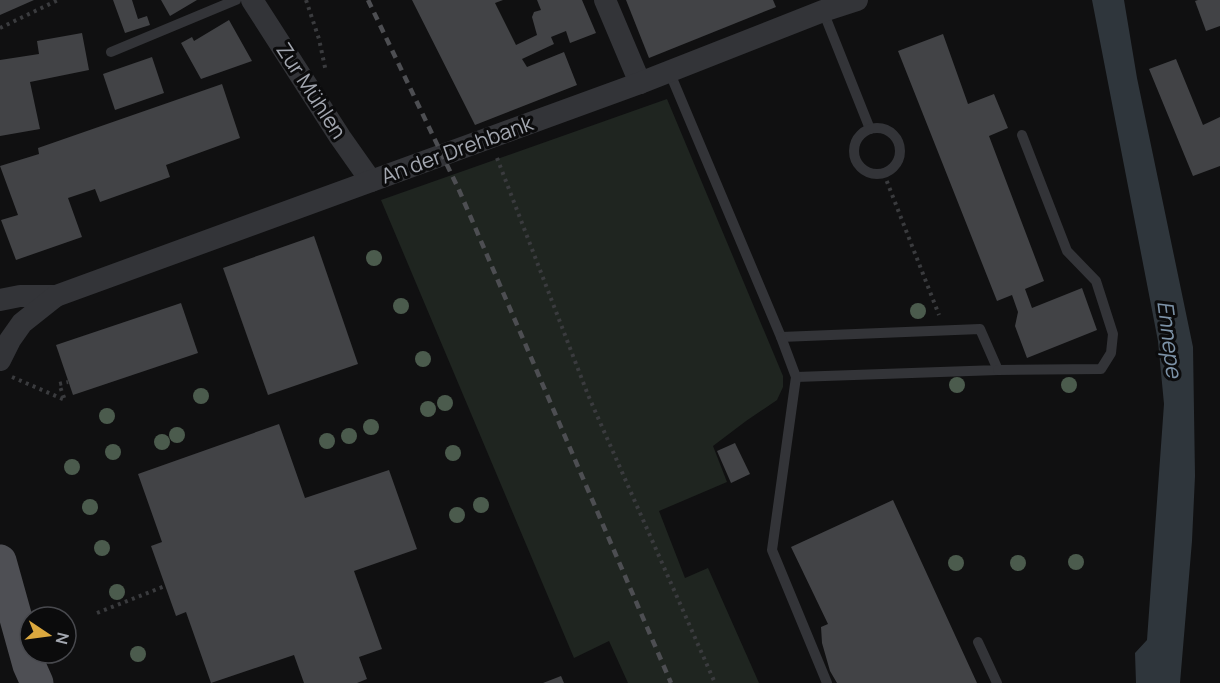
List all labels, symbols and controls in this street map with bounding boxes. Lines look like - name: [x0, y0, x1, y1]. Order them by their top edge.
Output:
- street label: Zur Mühlen: [270, 37, 353, 144]
- street label: An der Drehbank: [377, 108, 537, 190]
- water label: Ennepe: [1150, 299, 1190, 380]
- north arrow: [18, 605, 78, 665]
- text: N: [51, 630, 75, 646]

